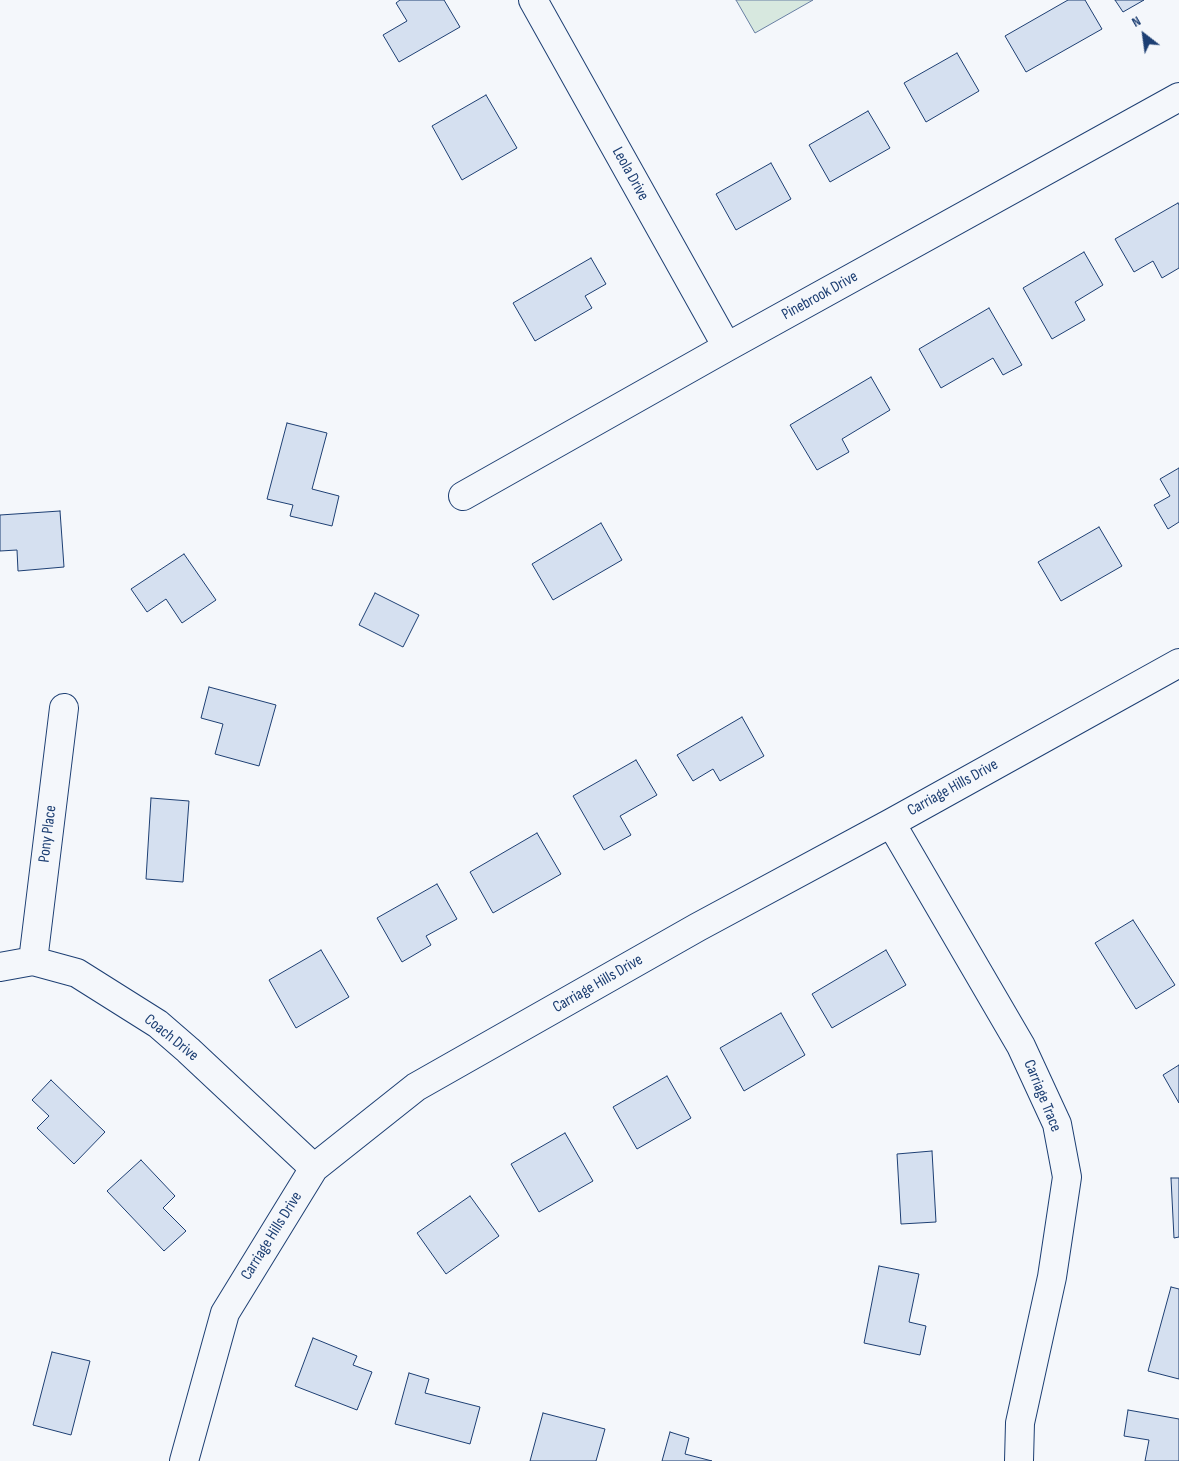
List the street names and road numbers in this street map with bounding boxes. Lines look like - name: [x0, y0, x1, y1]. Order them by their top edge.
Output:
- street label: Leola Drive: [607, 144, 653, 204]
- street label: Pinebrook Drive: [779, 267, 861, 325]
- street label: Carriage Hills Drive: [904, 755, 1002, 821]
- street label: Pony Place: [35, 804, 61, 864]
- street label: Carriage Hills Drive: [550, 951, 646, 1017]
- street label: Coach Drive: [140, 1010, 202, 1066]
- street label: Carriage Trace: [1019, 1057, 1065, 1135]
- street label: Carriage Hills Drive: [237, 1188, 307, 1284]

